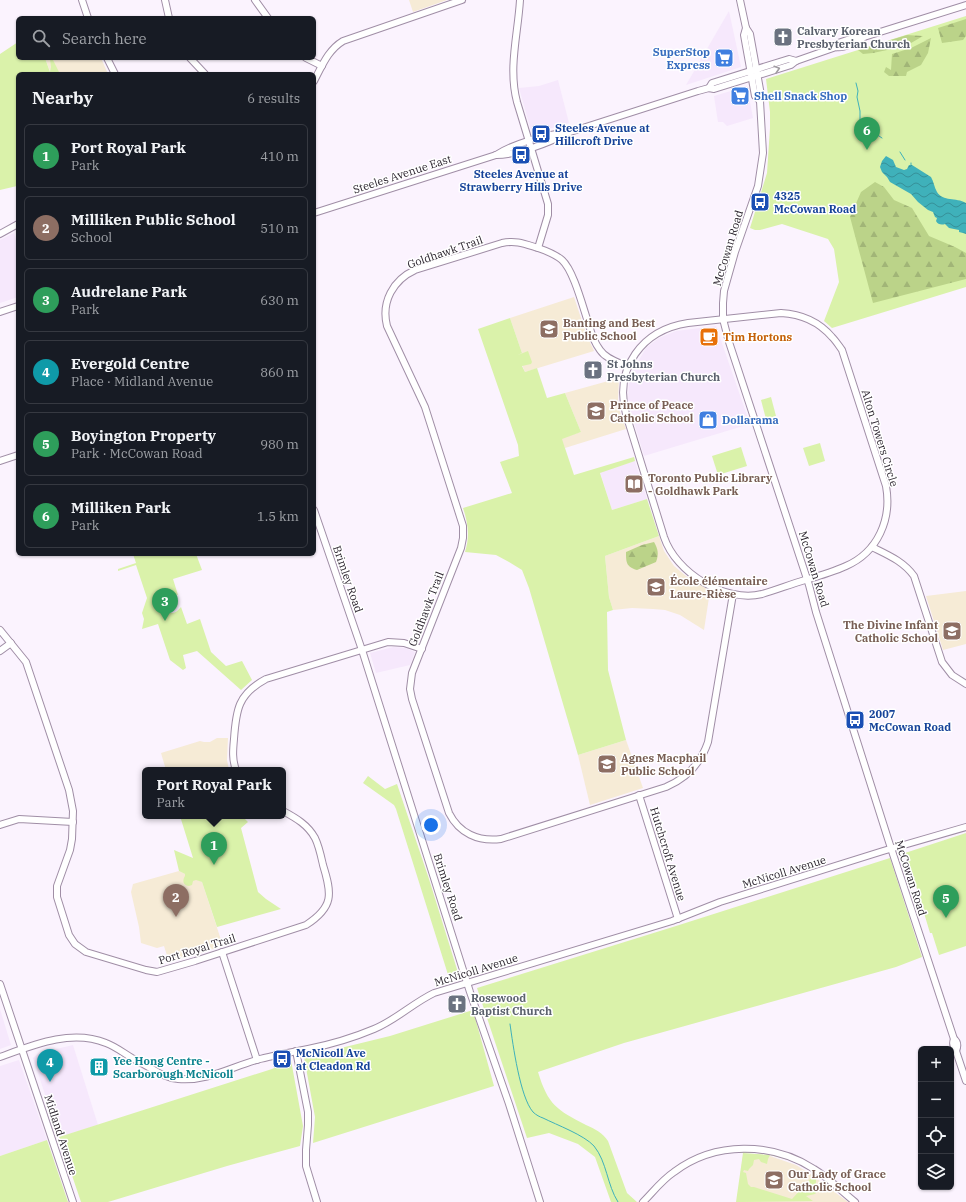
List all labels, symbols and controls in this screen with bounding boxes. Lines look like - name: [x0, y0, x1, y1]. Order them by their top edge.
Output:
- search box: [16, 16, 316, 60]
- place label: Calvary Korean Presbyterian Church: [797, 24, 910, 51]
- church icon: Calvary Korean Presbyterian Church: [772, 26, 794, 48]
- icon: search: [30, 27, 52, 49]
- text: Search here: [62, 29, 147, 48]
- place label: SuperStop Express: [653, 45, 710, 72]
- supermarket icon: SuperStop Express: [713, 47, 735, 69]
- one-way arrow: [774, 65, 781, 74]
- supermarket icon: Shell Snack Shop: [729, 85, 751, 107]
- text: Nearby: [32, 87, 93, 109]
- place label: Shell Snack Shop: [754, 89, 847, 103]
- text: 6 results: [247, 90, 300, 107]
- pin: 6: [854, 117, 880, 150]
- place label: Steeles Avenue at Hillcroft Drive: [555, 121, 650, 148]
- bus stop icon: Steeles Avenue at Hillcroft Drive: [530, 123, 552, 145]
- text: Port Royal Park: [71, 138, 186, 157]
- bus stop icon: Steeles Avenue at Strawberry Hills Drive: [510, 144, 532, 166]
- text: 1: [42, 148, 50, 165]
- text: 410 m: [260, 148, 299, 165]
- street label: Steeles Avenue East: [351, 151, 453, 197]
- text: Park: [71, 157, 99, 174]
- place label: Steeles Avenue at Strawberry Hills Drive: [460, 167, 582, 194]
- place label: 4325 McCowan Road: [774, 189, 856, 216]
- bus stop icon: 4325 McCowan Road: [749, 191, 771, 213]
- street label: McCowan Road: [710, 208, 746, 288]
- text: Milliken Public School: [71, 210, 236, 229]
- text: 2: [42, 220, 50, 237]
- text: 510 m: [260, 220, 299, 237]
- text: School: [71, 229, 112, 246]
- street label: Goldhawk Trail: [405, 233, 485, 271]
- text: Audrelane Park: [71, 282, 187, 301]
- text: 3: [42, 292, 50, 309]
- text: 630 m: [260, 292, 299, 309]
- text: Park: [71, 301, 99, 318]
- place label: Banting and Best Public School: [563, 316, 655, 343]
- school or university icon: Banting and Best Public School: [538, 318, 560, 340]
- cafe icon: Tim Hortons: [698, 326, 720, 348]
- place label: Tim Hortons: [723, 330, 792, 344]
- text: Evergold Centre: [71, 354, 190, 373]
- place label: St Johns Presbyterian Church: [607, 357, 720, 384]
- church icon: St Johns Presbyterian Church: [582, 359, 604, 381]
- text: 4: [42, 364, 50, 381]
- text: 860 m: [260, 364, 299, 381]
- text: Place · Midland Avenue: [71, 373, 213, 390]
- street label: Alton Towers Circle: [859, 388, 901, 488]
- place label: Prince of Peace Catholic School: [610, 398, 694, 425]
- school or university icon: Prince of Peace Catholic School: [585, 400, 607, 422]
- shop icon: Dollarama: [697, 409, 719, 431]
- place label: Dollarama: [722, 413, 779, 427]
- text: Boyington Property: [71, 426, 216, 445]
- text: 5: [42, 436, 50, 453]
- text: 980 m: [260, 436, 299, 453]
- text: Park · McCowan Road: [71, 445, 203, 462]
- place label: Toronto Public Library - Goldhawk Park: [648, 471, 773, 498]
- library icon: Toronto Public Library - Goldhawk Park: [623, 473, 645, 495]
- text: Milliken Park: [71, 498, 171, 517]
- text: 6: [42, 508, 50, 525]
- text: 1.5 km: [257, 508, 299, 525]
- text: Park: [71, 517, 99, 534]
- street label: McCowan Road: [796, 529, 832, 609]
- street label: Brimley Road: [330, 544, 366, 615]
- street label: Goldhawk Trail: [405, 570, 447, 648]
- place label: École élémentaire Laure-Rièse: [670, 573, 768, 601]
- school or university icon: École élémentaire Laure-Rièse: [645, 576, 667, 598]
- pin: 3: [152, 588, 178, 621]
- place label: The Divine Infant Catholic School: [843, 618, 938, 645]
- school or university icon: The Divine Infant Catholic School: [941, 620, 963, 642]
- place label: 2007 McCowan Road: [869, 707, 951, 734]
- bus stop icon: 2007 McCowan Road: [844, 709, 866, 731]
- place label: Agnes Macphail Public School: [621, 751, 707, 778]
- school or university icon: Agnes Macphail Public School: [596, 753, 618, 775]
- popup: [142, 767, 286, 819]
- text: Port Royal Park: [157, 775, 271, 794]
- text: Park: [157, 794, 185, 811]
- street label: Hutchcroft Avenue: [647, 805, 689, 903]
- your location: [421, 815, 441, 835]
- pin: 1: [201, 832, 227, 865]
- street label: McCowan Road: [892, 838, 930, 918]
- street label: Brimley Road: [431, 852, 466, 923]
- street label: McNicoll Avenue: [740, 853, 828, 891]
- pin: 2: [163, 884, 189, 917]
- pin: 5: [933, 885, 959, 918]
- street label: Port Royal Trail: [157, 931, 237, 967]
- street label: McNicoll Avenue: [432, 951, 520, 989]
- place label: Rosewood Baptist Church: [471, 991, 552, 1018]
- church icon: Rosewood Baptist Church: [446, 993, 468, 1015]
- place label: McNicoll Ave at Cleadon Rd: [296, 1046, 370, 1073]
- map controls: [918, 1046, 954, 1190]
- button: +: [918, 1046, 954, 1082]
- bus stop icon: McNicoll Ave at Cleadon Rd: [271, 1048, 293, 1070]
- pin: 4: [37, 1049, 63, 1082]
- place label: Yee Hong Centre - Scarborough McNicoll: [113, 1054, 234, 1081]
- building icon: Yee Hong Centre - Scarborough McNicoll: [88, 1056, 110, 1078]
- button: −: [918, 1082, 954, 1118]
- street label: Midland Avenue: [41, 1093, 81, 1177]
- button: locate: [918, 1118, 954, 1154]
- button: layers: [918, 1154, 954, 1190]
- place label: Our Lady of Grace Catholic School: [788, 1167, 886, 1194]
- school or university icon: Our Lady of Grace Catholic School: [763, 1169, 785, 1191]

